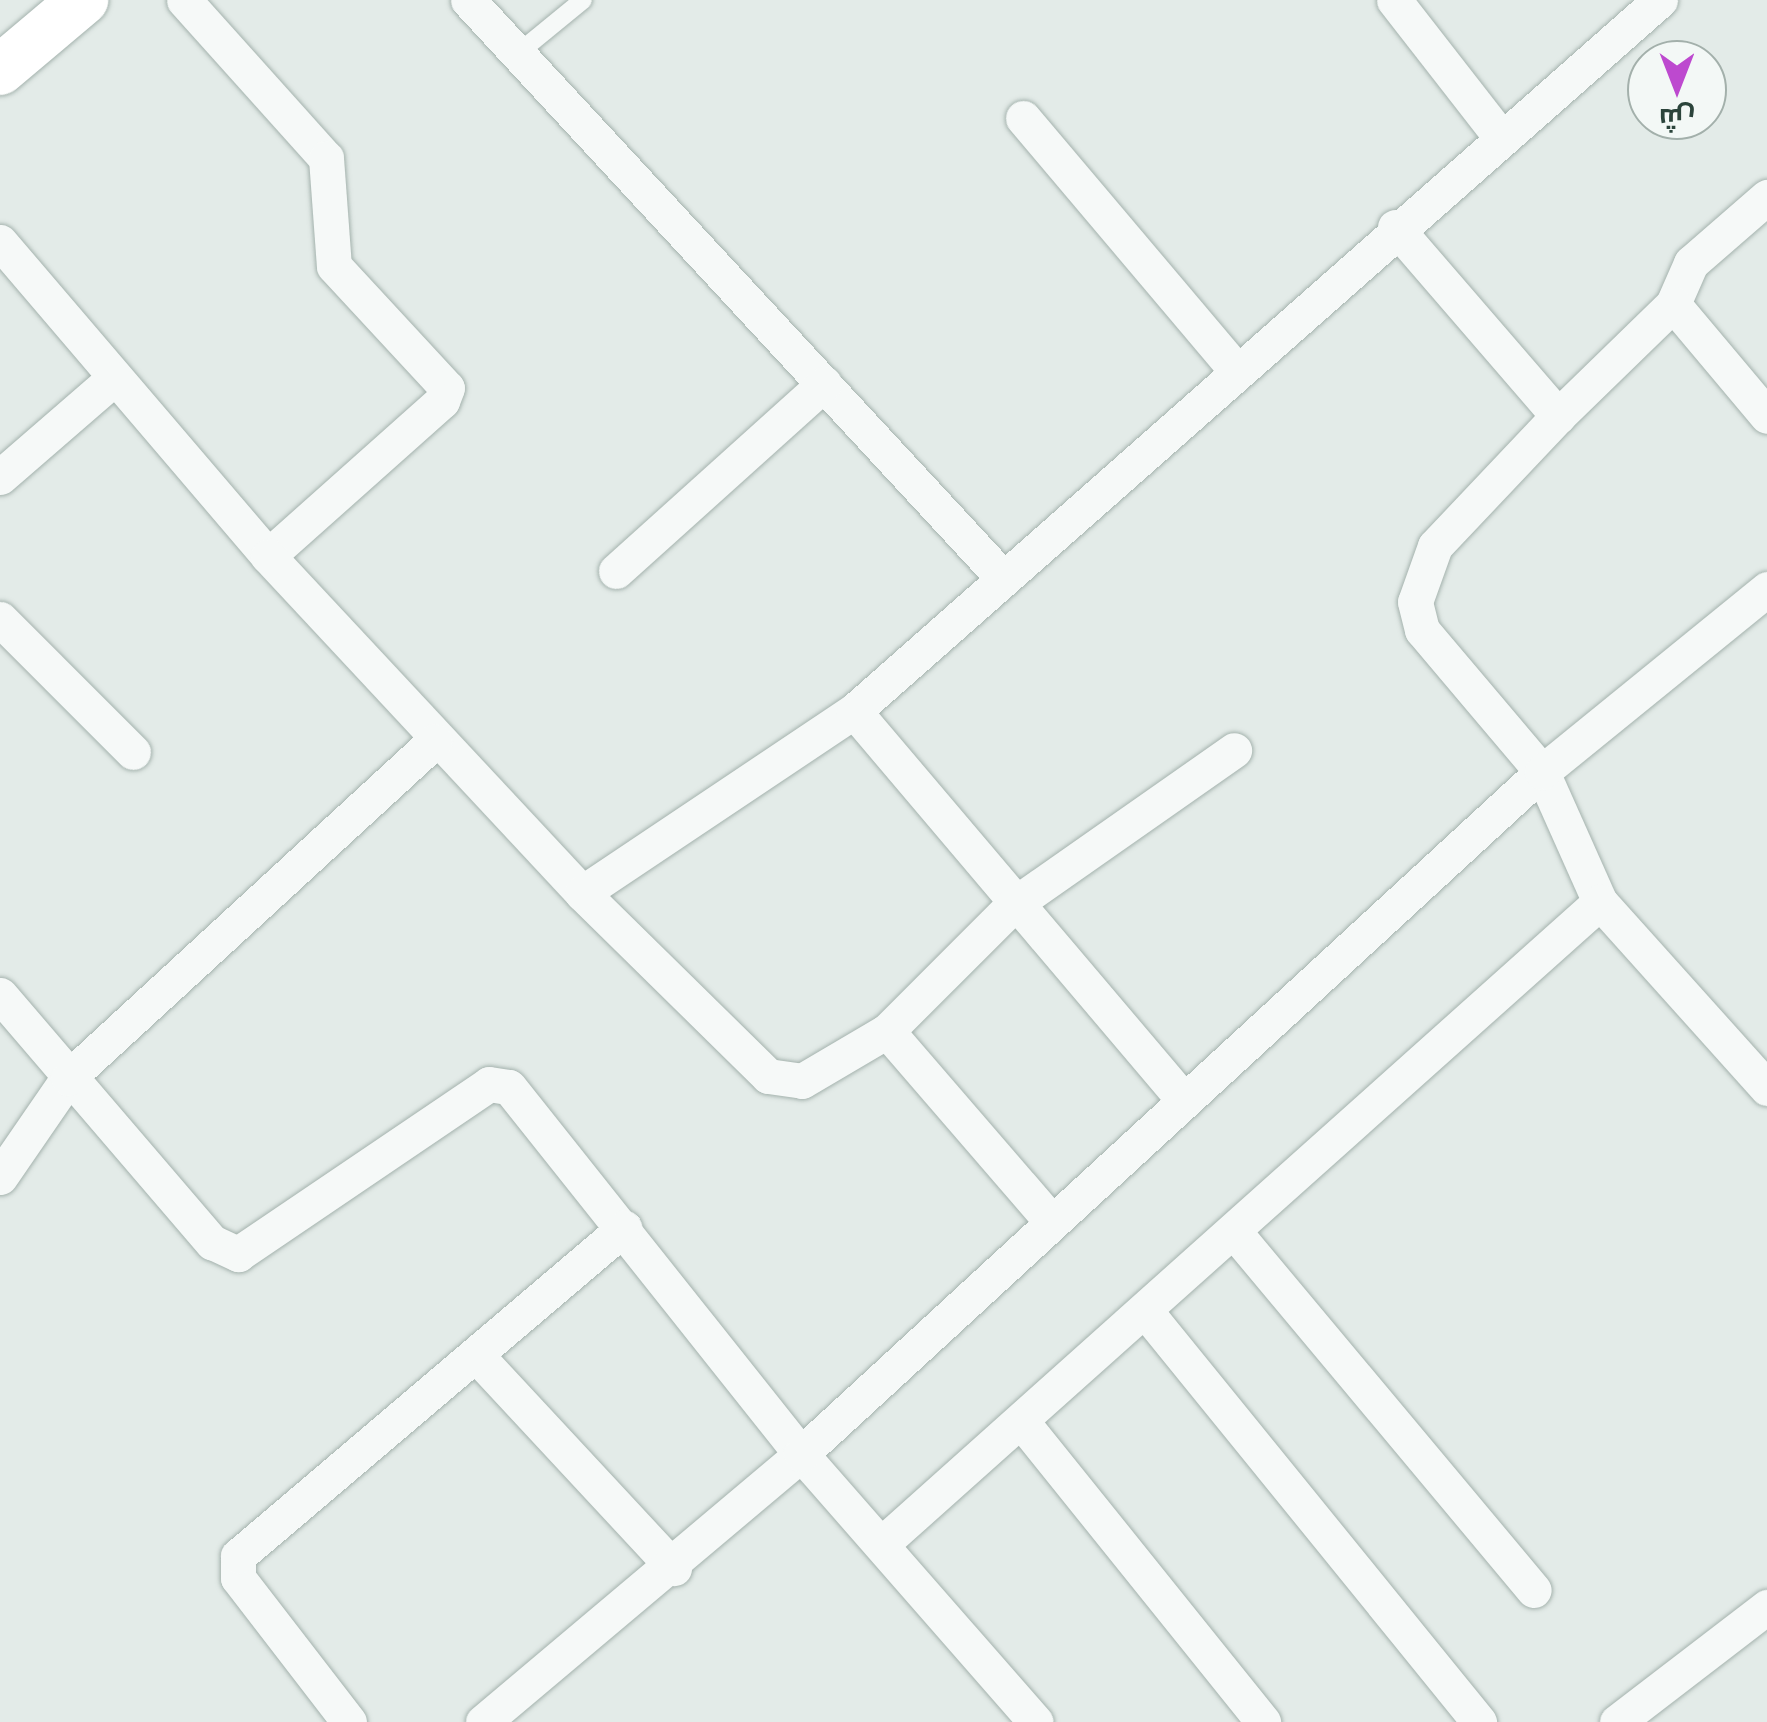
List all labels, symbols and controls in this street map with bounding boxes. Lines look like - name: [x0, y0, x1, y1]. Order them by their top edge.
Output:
- north arrow: [1627, 40, 1727, 140]
- text: ش: [1659, 103, 1695, 134]

